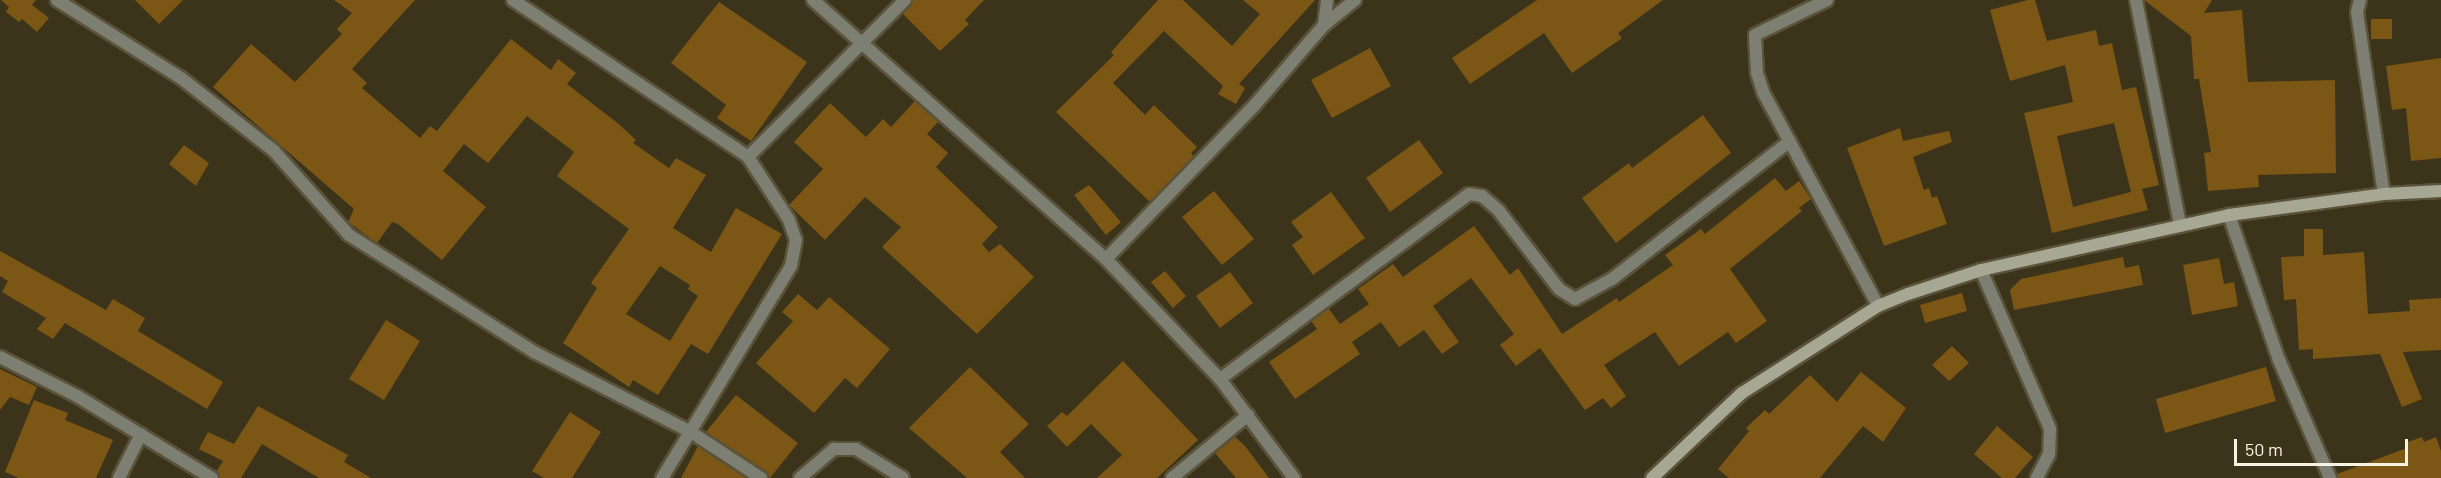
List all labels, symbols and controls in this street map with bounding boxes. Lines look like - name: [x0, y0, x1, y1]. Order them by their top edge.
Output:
- scale bar: [2237, 427, 2411, 465]
- text: 50 m: [2245, 438, 2283, 460]

